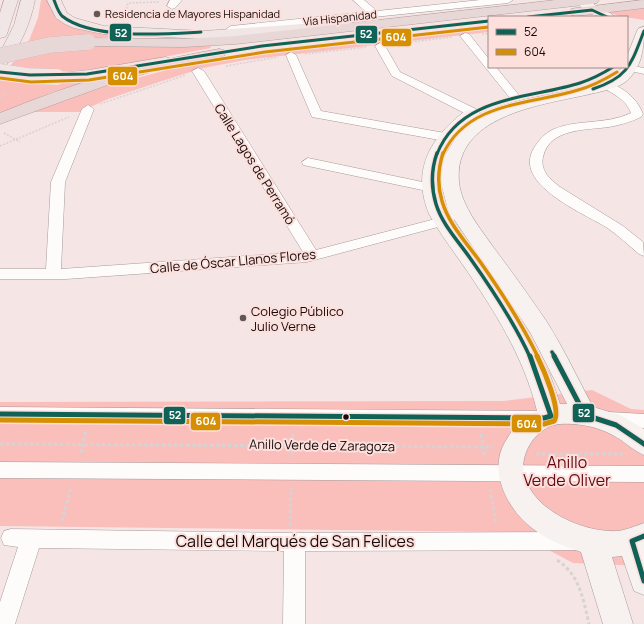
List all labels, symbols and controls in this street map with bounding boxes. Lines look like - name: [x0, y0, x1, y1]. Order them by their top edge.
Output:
- place label: Residencia de Mayores Hispanidad: [105, 6, 280, 21]
- street label: Vía Hispanidad: [302, 6, 378, 29]
- marker: Residencia de Mayores Hispanidad: [92, 9, 102, 19]
- legend: [488, 16, 628, 68]
- line badge: 52: [109, 23, 132, 42]
- text: 52: [524, 23, 538, 40]
- text: 52: [115, 25, 127, 40]
- line badge: 52: [355, 25, 378, 44]
- text: 52: [360, 26, 372, 41]
- line badge: 604: [381, 28, 412, 47]
- text: 604: [386, 29, 407, 44]
- text: 604: [524, 43, 546, 60]
- line badge: 604: [107, 66, 138, 86]
- text: 604: [113, 68, 134, 83]
- street label: Calle Lagos de Perramó: [210, 100, 300, 228]
- street label: Calle de Óscar Llanos Flores: [149, 245, 317, 277]
- place label: Colegio Público Julio Verne: [251, 302, 344, 335]
- marker: Colegio Público Julio Verne: [238, 313, 248, 323]
- line badge: 52: [572, 403, 595, 423]
- text: 52: [578, 405, 590, 420]
- line badge: 52: [163, 406, 186, 425]
- text: 52: [169, 407, 181, 422]
- line badge: 604: [190, 412, 221, 431]
- unlabelled marker: [341, 412, 351, 422]
- text: 604: [196, 413, 217, 428]
- line badge: 604: [511, 414, 542, 433]
- text: 604: [517, 416, 538, 431]
- street label: Anillo Verde de Zaragoza: [249, 435, 395, 455]
- park label: Anillo Verde Oliver: [523, 451, 611, 491]
- street label: Calle del Marqués de San Felices: [176, 530, 414, 552]

